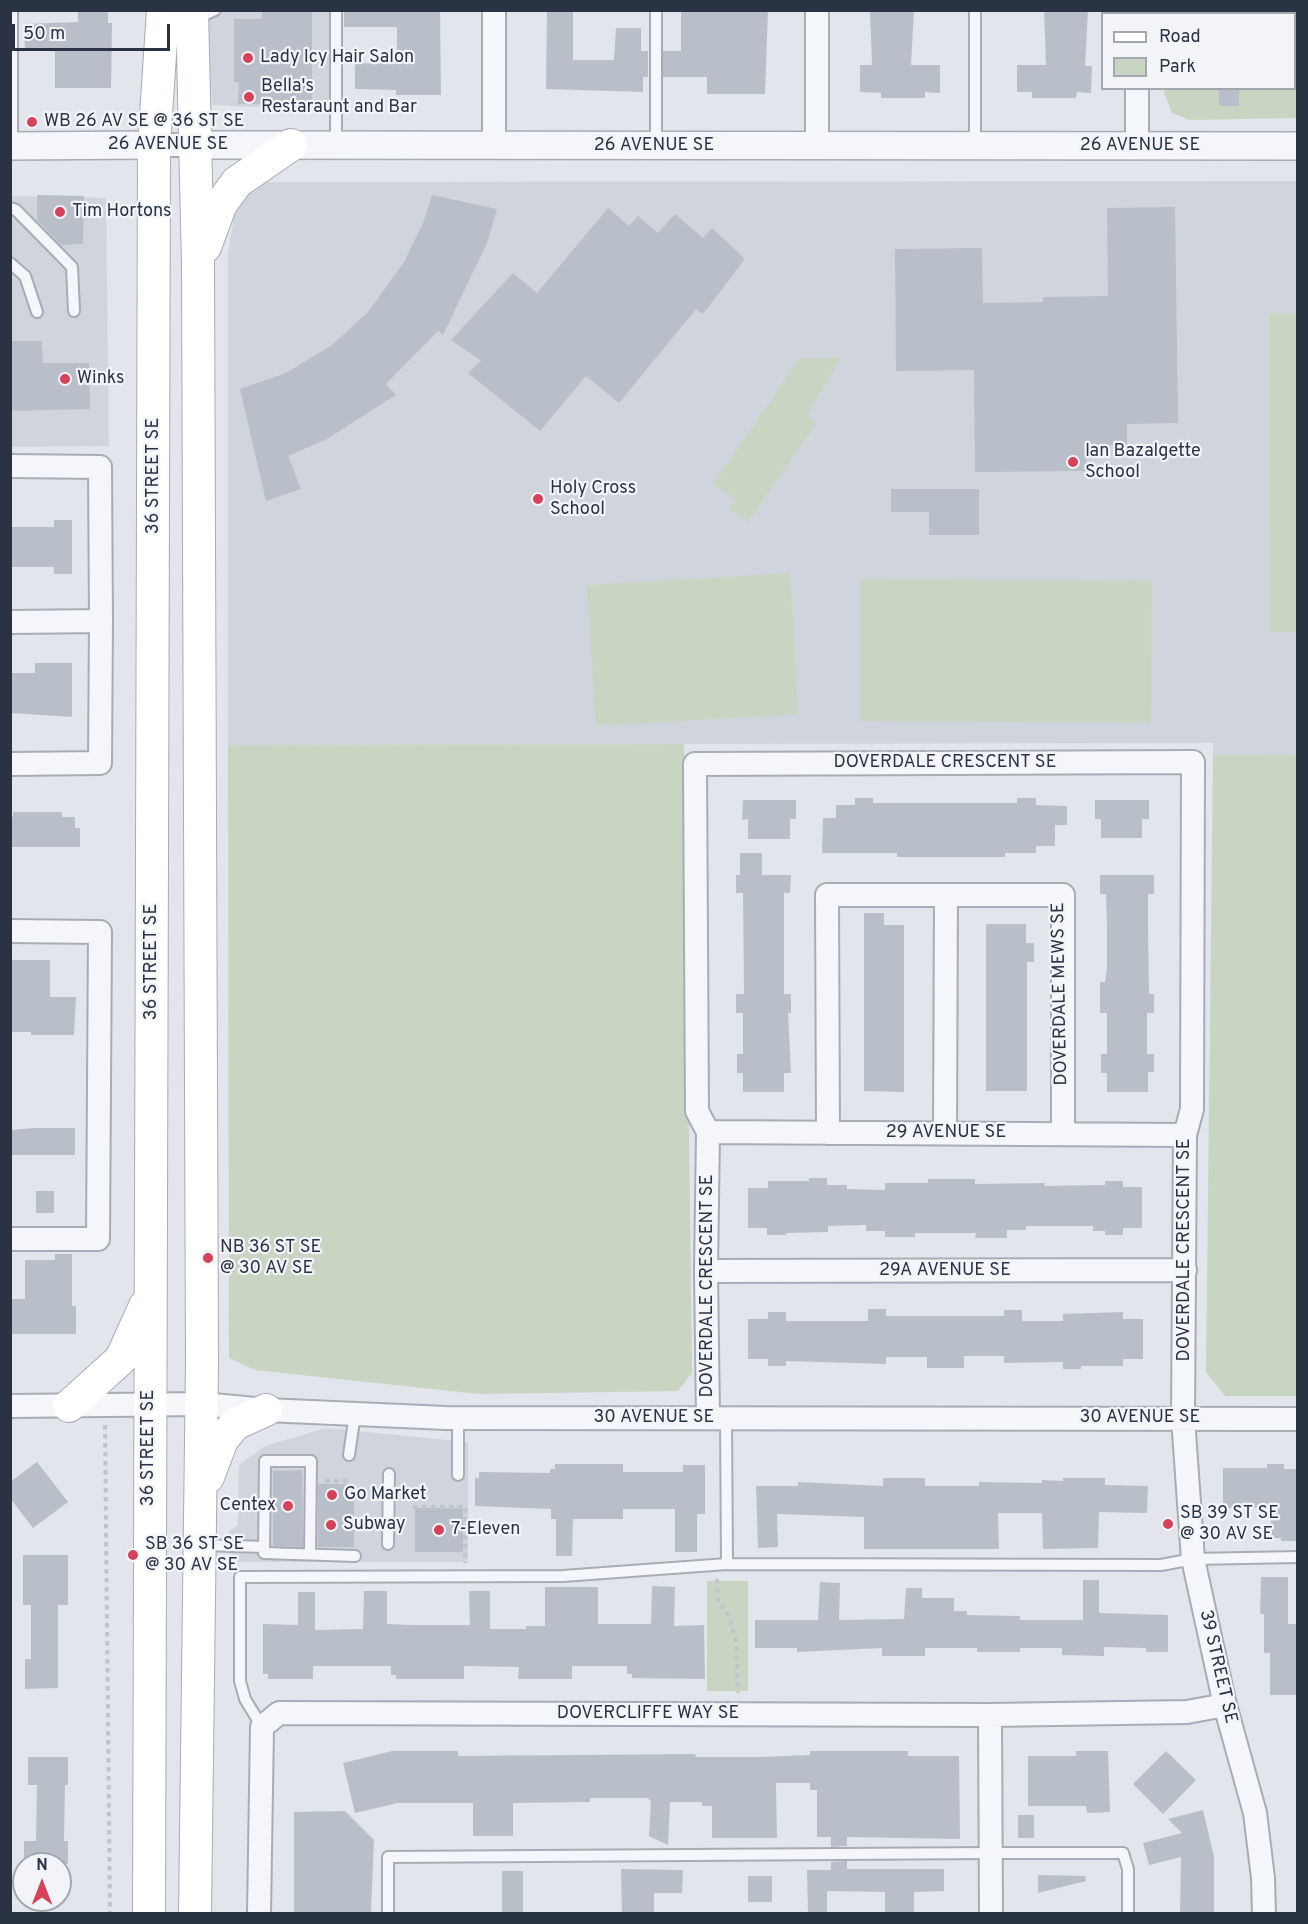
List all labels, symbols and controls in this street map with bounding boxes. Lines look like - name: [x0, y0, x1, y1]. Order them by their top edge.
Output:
- scale bar: [15, 12, 172, 50]
- legend: [1101, 12, 1296, 90]
- text: 50 m: [23, 23, 65, 46]
- text: Road: [1159, 26, 1201, 49]
- place label: Lady Icy Hair Salon: [260, 47, 414, 69]
- marker: Lady Icy Hair Salon: [241, 51, 255, 65]
- text: Park: [1159, 56, 1196, 79]
- place label: Bella's Restaraunt and Bar: [261, 76, 417, 118]
- marker: Bella's Restaraunt and Bar: [242, 90, 256, 104]
- place label: WB 26 AV SE @ 36 ST SE: [44, 111, 245, 133]
- marker: WB 26 AV SE @ 36 ST SE: [25, 115, 39, 129]
- street label: 26 AVENUE SE: [108, 134, 228, 156]
- street label: 26 AVENUE SE: [594, 135, 714, 157]
- street label: 26 AVENUE SE: [1080, 135, 1200, 157]
- place label: Tim Hortons: [72, 201, 172, 223]
- marker: Tim Hortons: [53, 205, 67, 219]
- place label: Winks: [77, 368, 124, 390]
- marker: Winks: [58, 372, 72, 386]
- street label: 36 STREET SE: [143, 418, 165, 534]
- place label: Ian Bazalgette School: [1085, 441, 1201, 484]
- marker: Ian Bazalgette School: [1066, 455, 1080, 469]
- place label: Holy Cross School: [550, 478, 636, 520]
- marker: Holy Cross School: [531, 492, 545, 506]
- street label: DOVERDALE CRESCENT SE: [834, 752, 1056, 774]
- street label: DOVERDALE MEWS SE: [1049, 902, 1073, 1086]
- street label: 36 STREET SE: [141, 904, 163, 1020]
- street label: 29 AVENUE SE: [886, 1122, 1006, 1144]
- street label: DOVERDALE CRESCENT SE: [1174, 1139, 1196, 1361]
- street label: DOVERDALE CRESCENT SE: [697, 1175, 719, 1397]
- place label: NB 36 ST SE @ 30 AV SE: [220, 1237, 321, 1280]
- marker: NB 36 ST SE @ 30 AV SE: [201, 1251, 215, 1265]
- street label: 29A AVENUE SE: [879, 1260, 1011, 1282]
- street label: 36 STREET SE: [138, 1390, 160, 1506]
- street label: 30 AVENUE SE: [594, 1407, 714, 1429]
- street label: 30 AVENUE SE: [1080, 1407, 1200, 1429]
- place label: Go Market: [344, 1484, 427, 1506]
- marker: Go Market: [325, 1488, 339, 1502]
- place label: Centex: [219, 1495, 276, 1517]
- marker: Centex: [281, 1499, 295, 1513]
- place label: SB 39 ST SE @ 30 AV SE: [1180, 1503, 1279, 1546]
- place label: Subway: [343, 1514, 405, 1536]
- marker: SB 39 ST SE @ 30 AV SE: [1161, 1517, 1175, 1531]
- marker: Subway: [324, 1518, 338, 1532]
- place label: 7-Eleven: [451, 1519, 520, 1541]
- marker: 7-Eleven: [432, 1523, 446, 1537]
- place label: SB 36 ST SE @ 30 AV SE: [145, 1534, 244, 1576]
- marker: SB 36 ST SE @ 30 AV SE: [126, 1548, 140, 1562]
- street label: 39 STREET SE: [1193, 1608, 1241, 1726]
- street label: DOVERCLIFFE WAY SE: [557, 1703, 739, 1725]
- north arrow: [12, 1852, 72, 1912]
- text: N: [36, 1856, 48, 1876]

